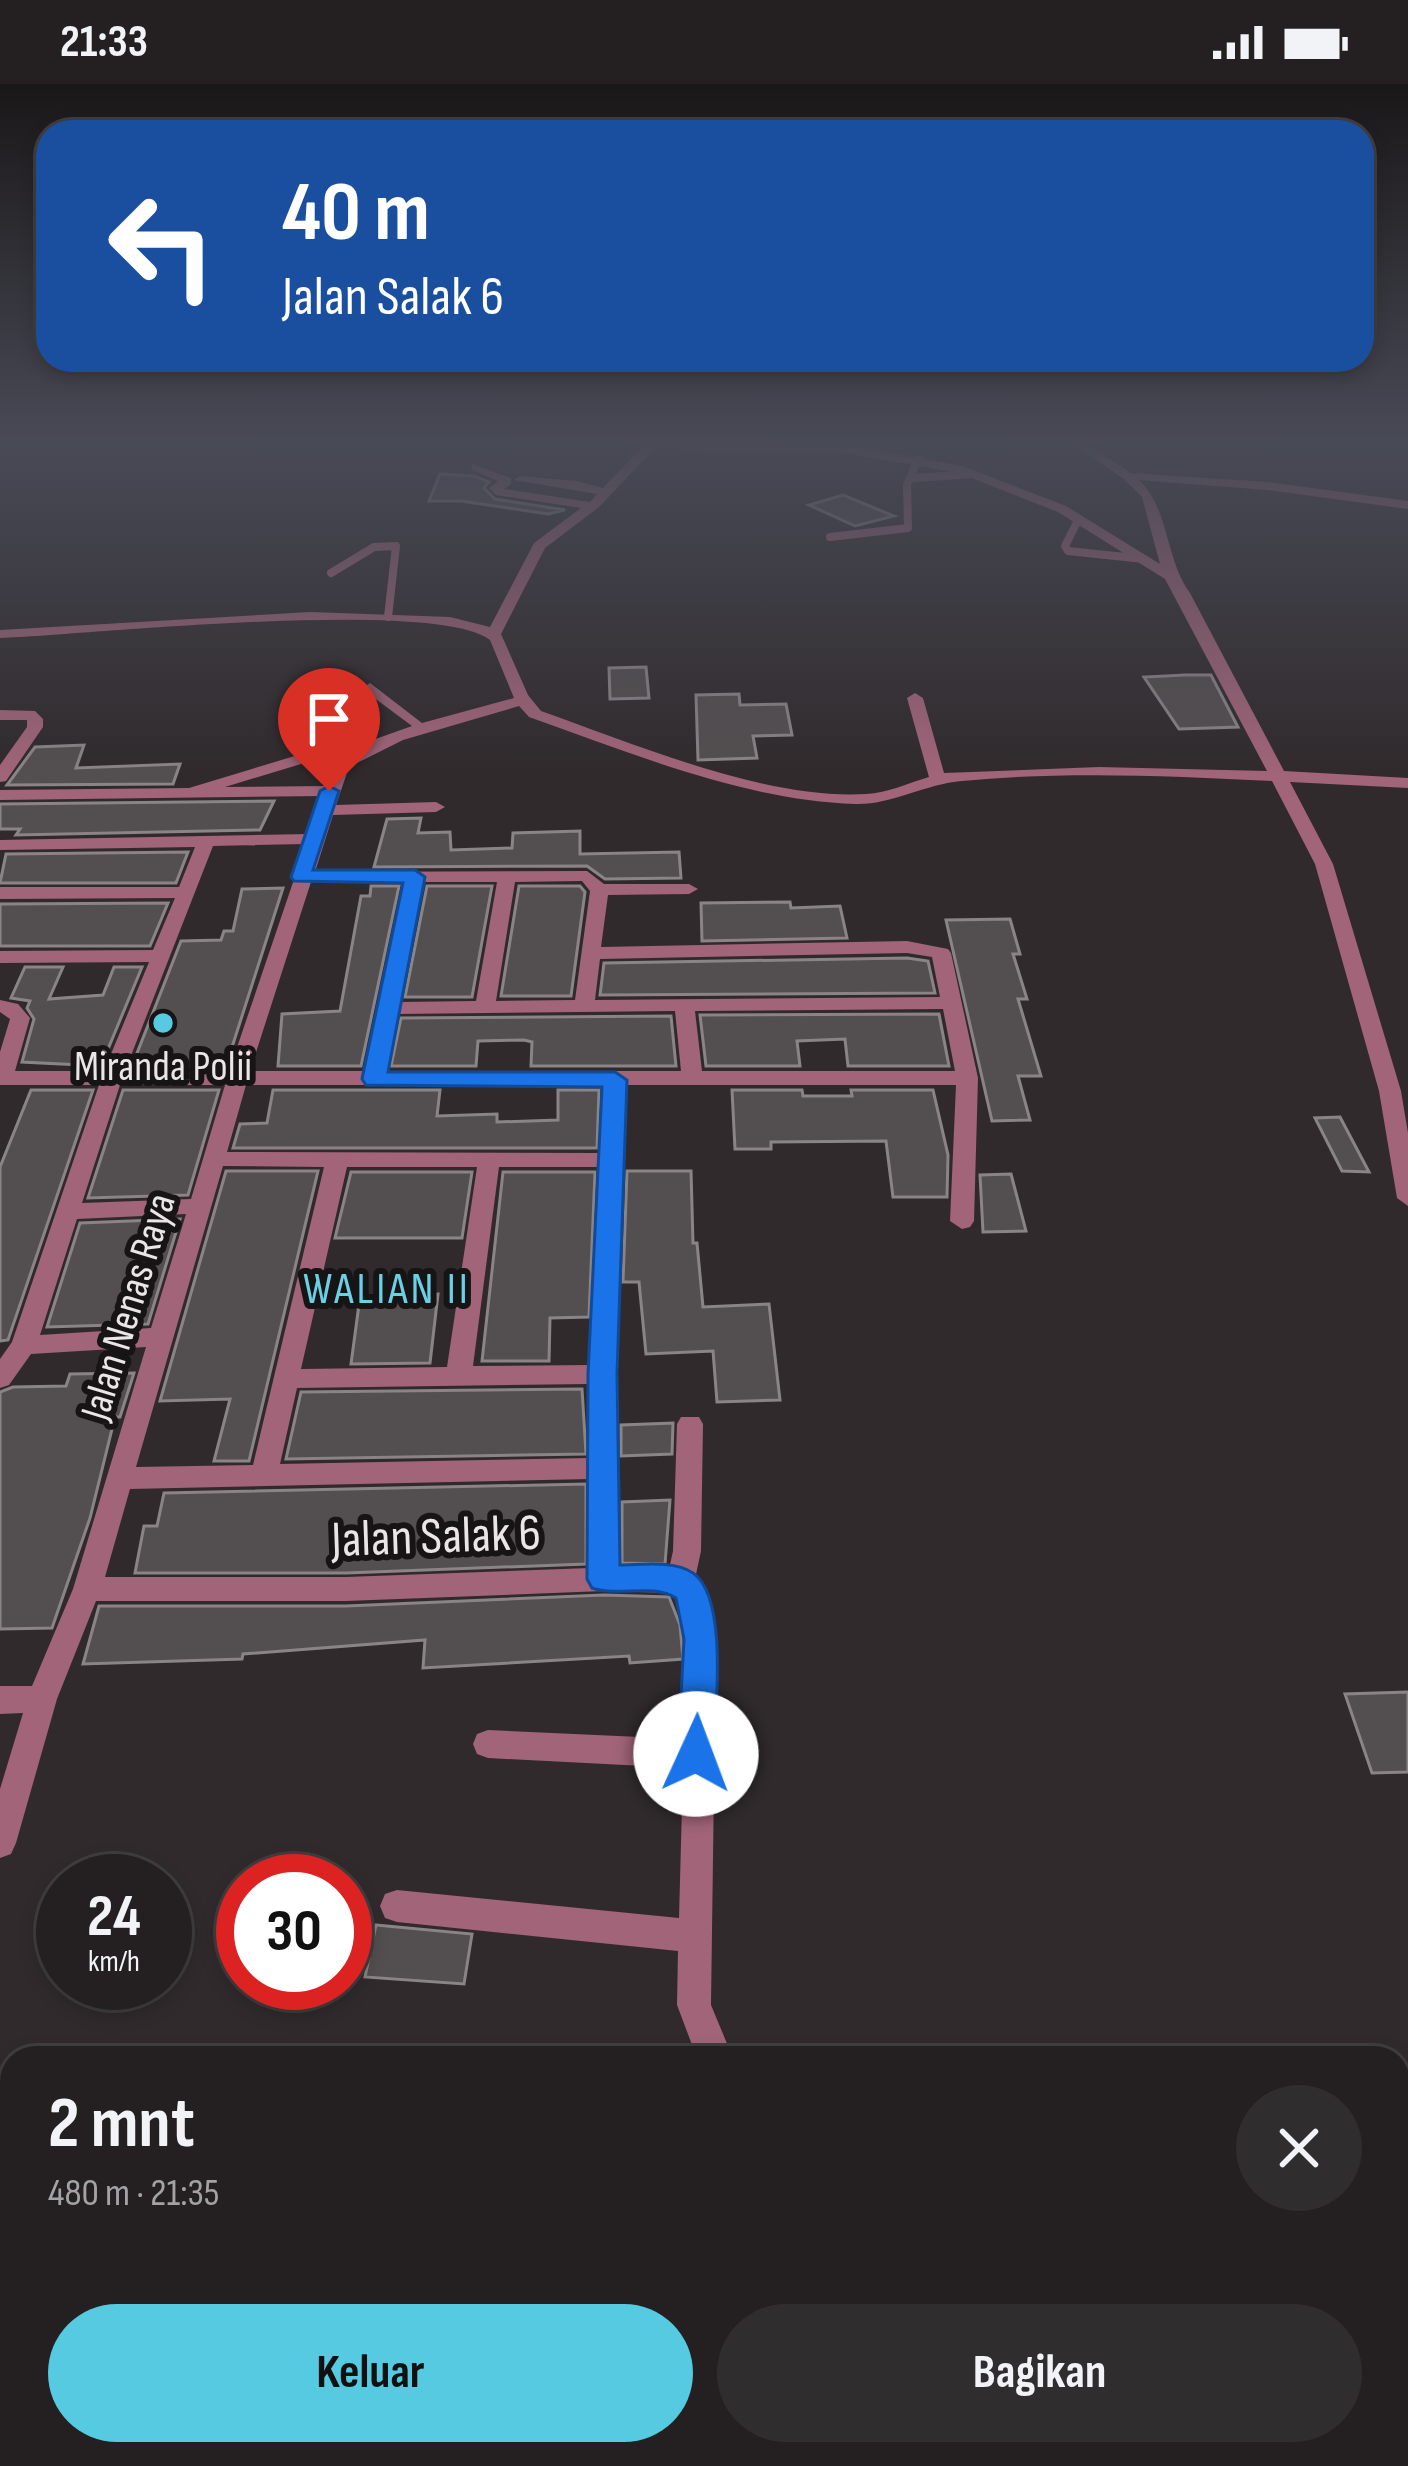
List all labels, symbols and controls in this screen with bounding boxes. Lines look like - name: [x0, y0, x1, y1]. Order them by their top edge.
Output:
- text: 21:33: [60, 15, 148, 70]
- text: 40 m: [282, 163, 430, 264]
- icon: left: [84, 168, 240, 324]
- text: Jalan Salak 6: [282, 265, 504, 330]
- pin: [278, 668, 380, 791]
- icon: arrive: [296, 686, 362, 752]
- marker: Miranda Polii: [150, 1010, 176, 1036]
- place label: Miranda Polii: [74, 1042, 252, 1093]
- street label: Jalan Nenas Raya: [70, 1188, 188, 1427]
- district label: WALIAN II: [303, 1262, 471, 1317]
- street label: Jalan Salak 6: [329, 1503, 542, 1571]
- position arrow: [633, 1691, 759, 1817]
- speed limit sign: 30: [216, 1854, 372, 2010]
- text: 24: [87, 1881, 141, 1953]
- text: km/h: [88, 1944, 140, 1980]
- text: 2 mnt: [48, 2081, 195, 2168]
- button: close: [1236, 2085, 1362, 2211]
- text: 480 m · 21:35: [48, 2170, 219, 2217]
- button: Keluar: [48, 2304, 693, 2442]
- button: Bagikan: [717, 2304, 1362, 2442]

